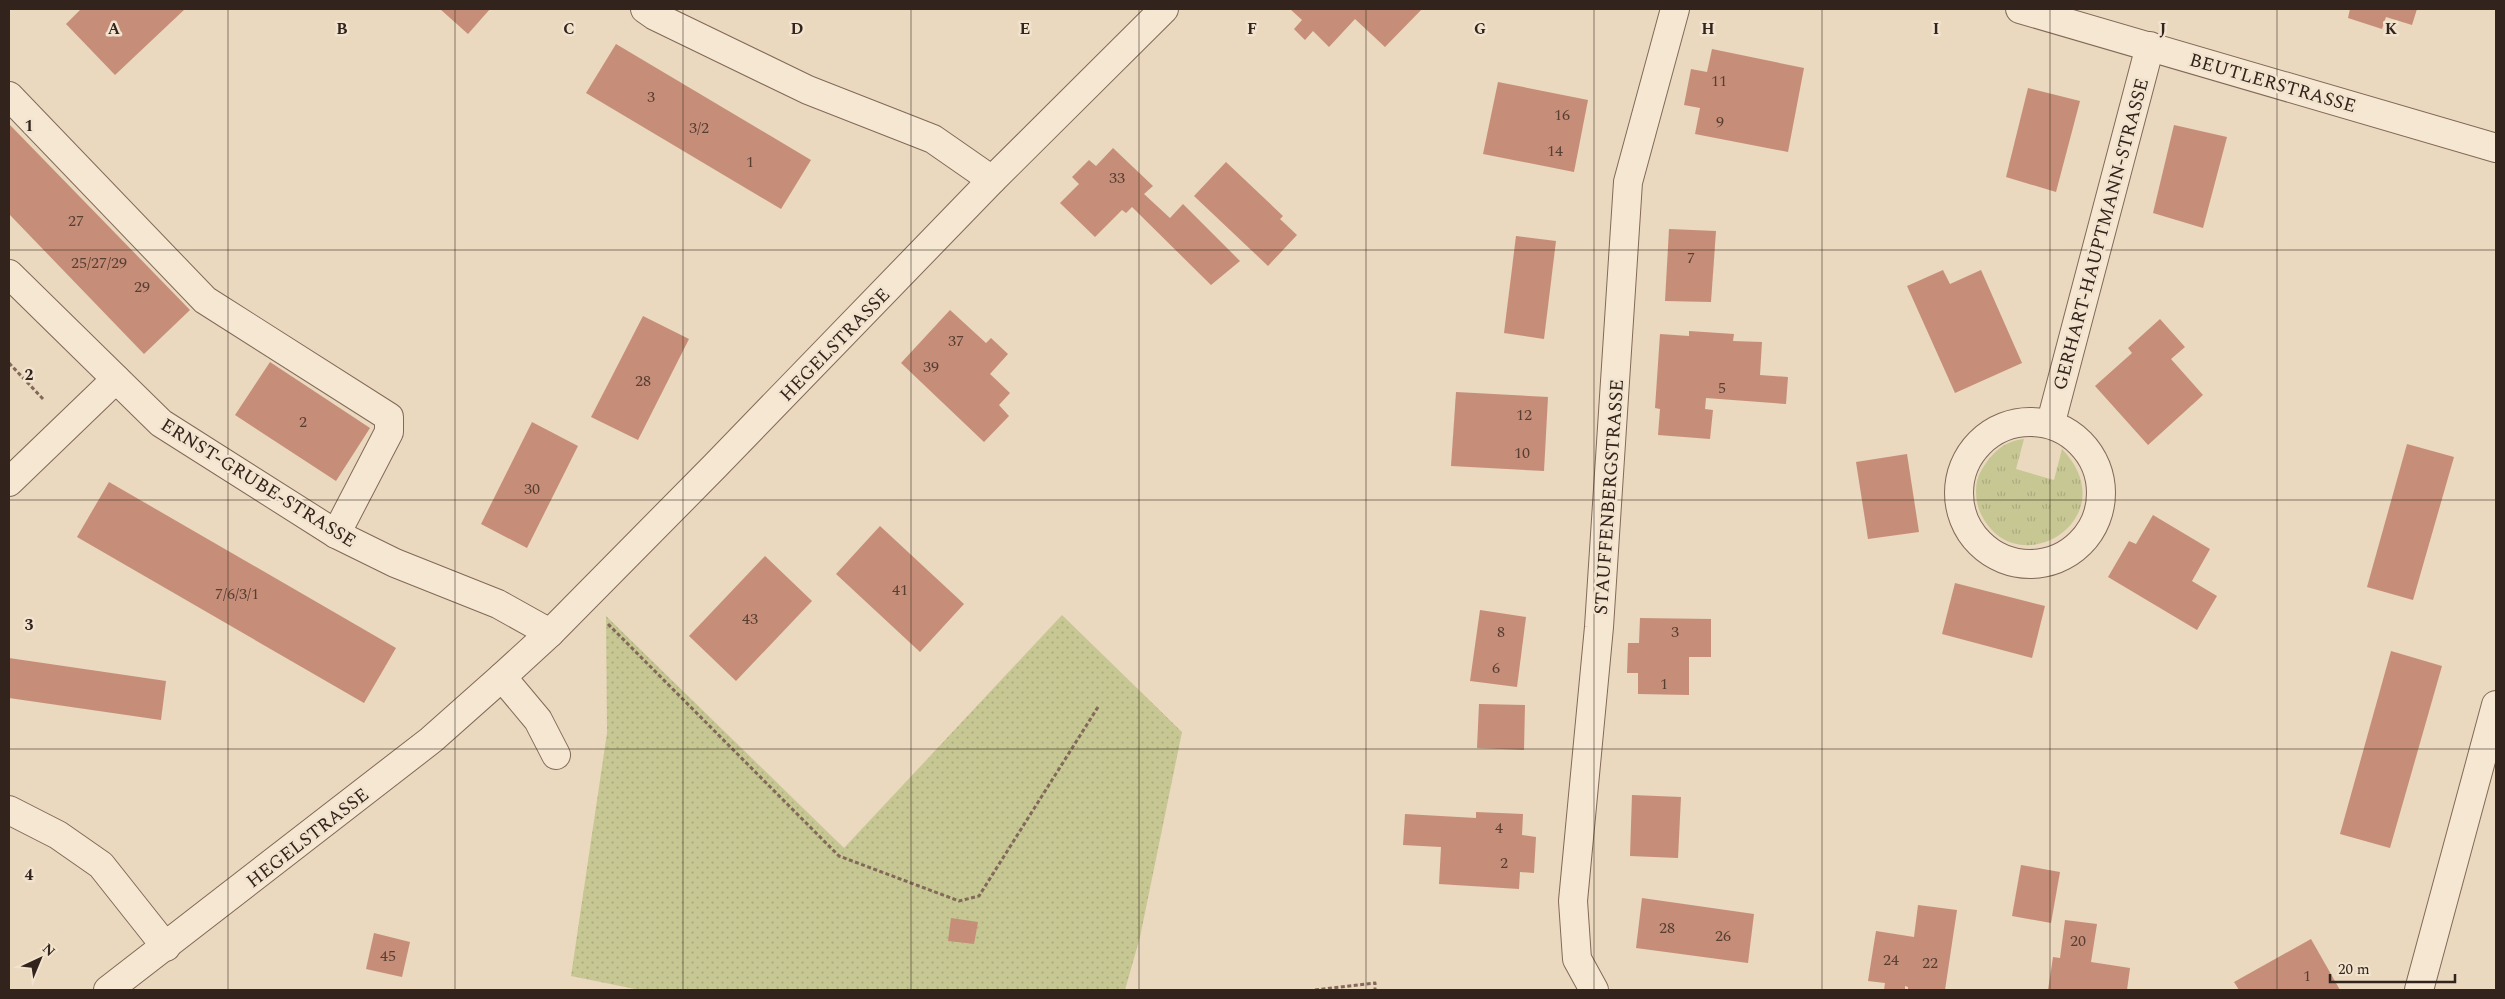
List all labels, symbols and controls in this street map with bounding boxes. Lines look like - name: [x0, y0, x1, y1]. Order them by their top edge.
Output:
- text: A: [108, 17, 121, 41]
- text: B: [336, 17, 348, 41]
- text: C: [563, 17, 575, 41]
- text: D: [791, 17, 804, 41]
- text: E: [1020, 17, 1030, 41]
- text: F: [1247, 17, 1257, 41]
- text: G: [1474, 17, 1486, 41]
- text: H: [1701, 17, 1715, 41]
- text: I: [1933, 17, 1939, 41]
- text: J: [2160, 17, 2167, 41]
- text: K: [2385, 17, 2398, 41]
- street label: BEUTLERSTRASSE: [2186, 46, 2359, 121]
- house number: 11: [1711, 69, 1727, 93]
- street label: GERHART-HAUPTMANN-STRASSE: [2046, 75, 2157, 394]
- house number: 3: [647, 85, 655, 109]
- house number: 16: [1554, 103, 1570, 127]
- house number: 9: [1716, 110, 1724, 134]
- text: 1: [25, 114, 33, 138]
- house number: 3/2: [689, 116, 709, 140]
- house number: 14: [1547, 139, 1563, 163]
- house number: 1: [746, 150, 754, 174]
- house number: 33: [1109, 166, 1125, 190]
- house number: 27: [68, 209, 84, 233]
- house number: 7: [1687, 246, 1695, 270]
- house number: 25/27/29: [71, 251, 127, 275]
- house number: 29: [134, 275, 150, 299]
- street label: HEGELSTRASSE: [773, 281, 897, 409]
- house number: 37: [948, 329, 964, 353]
- house number: 39: [923, 355, 939, 379]
- text: 2: [25, 363, 34, 387]
- house number: 28: [635, 369, 651, 393]
- house number: 5: [1718, 376, 1726, 400]
- street label: STAUFFENBERGSTRASSE: [1587, 378, 1632, 616]
- house number: 12: [1516, 403, 1532, 427]
- house number: 2: [299, 410, 307, 434]
- street label: ERNST-GRUBE-STRASSE: [155, 411, 362, 555]
- house number: 10: [1514, 441, 1530, 465]
- house number: 30: [524, 477, 540, 501]
- house number: 41: [892, 578, 908, 602]
- house number: 7/6/3/1: [215, 582, 259, 606]
- house number: 43: [742, 607, 758, 631]
- text: 3: [25, 613, 34, 637]
- house number: 8: [1497, 620, 1505, 644]
- house number: 3: [1671, 620, 1679, 644]
- house number: 6: [1492, 656, 1500, 680]
- house number: 1: [1660, 672, 1668, 696]
- street label: HEGELSTRASSE: [240, 781, 376, 895]
- house number: 4: [1495, 816, 1503, 840]
- house number: 2: [1500, 851, 1508, 875]
- text: 4: [25, 863, 34, 887]
- house number: 28: [1659, 916, 1675, 940]
- house number: 26: [1715, 924, 1731, 948]
- house number: 20: [2070, 929, 2086, 953]
- north arrow: [15, 934, 65, 984]
- text: N: [37, 938, 60, 962]
- house number: 45: [380, 944, 396, 968]
- house number: 24: [1883, 948, 1899, 972]
- house number: 22: [1922, 951, 1938, 975]
- scale bar: [2330, 952, 2455, 984]
- text: 20 m: [2338, 958, 2370, 981]
- house number: 1: [2303, 964, 2311, 988]

